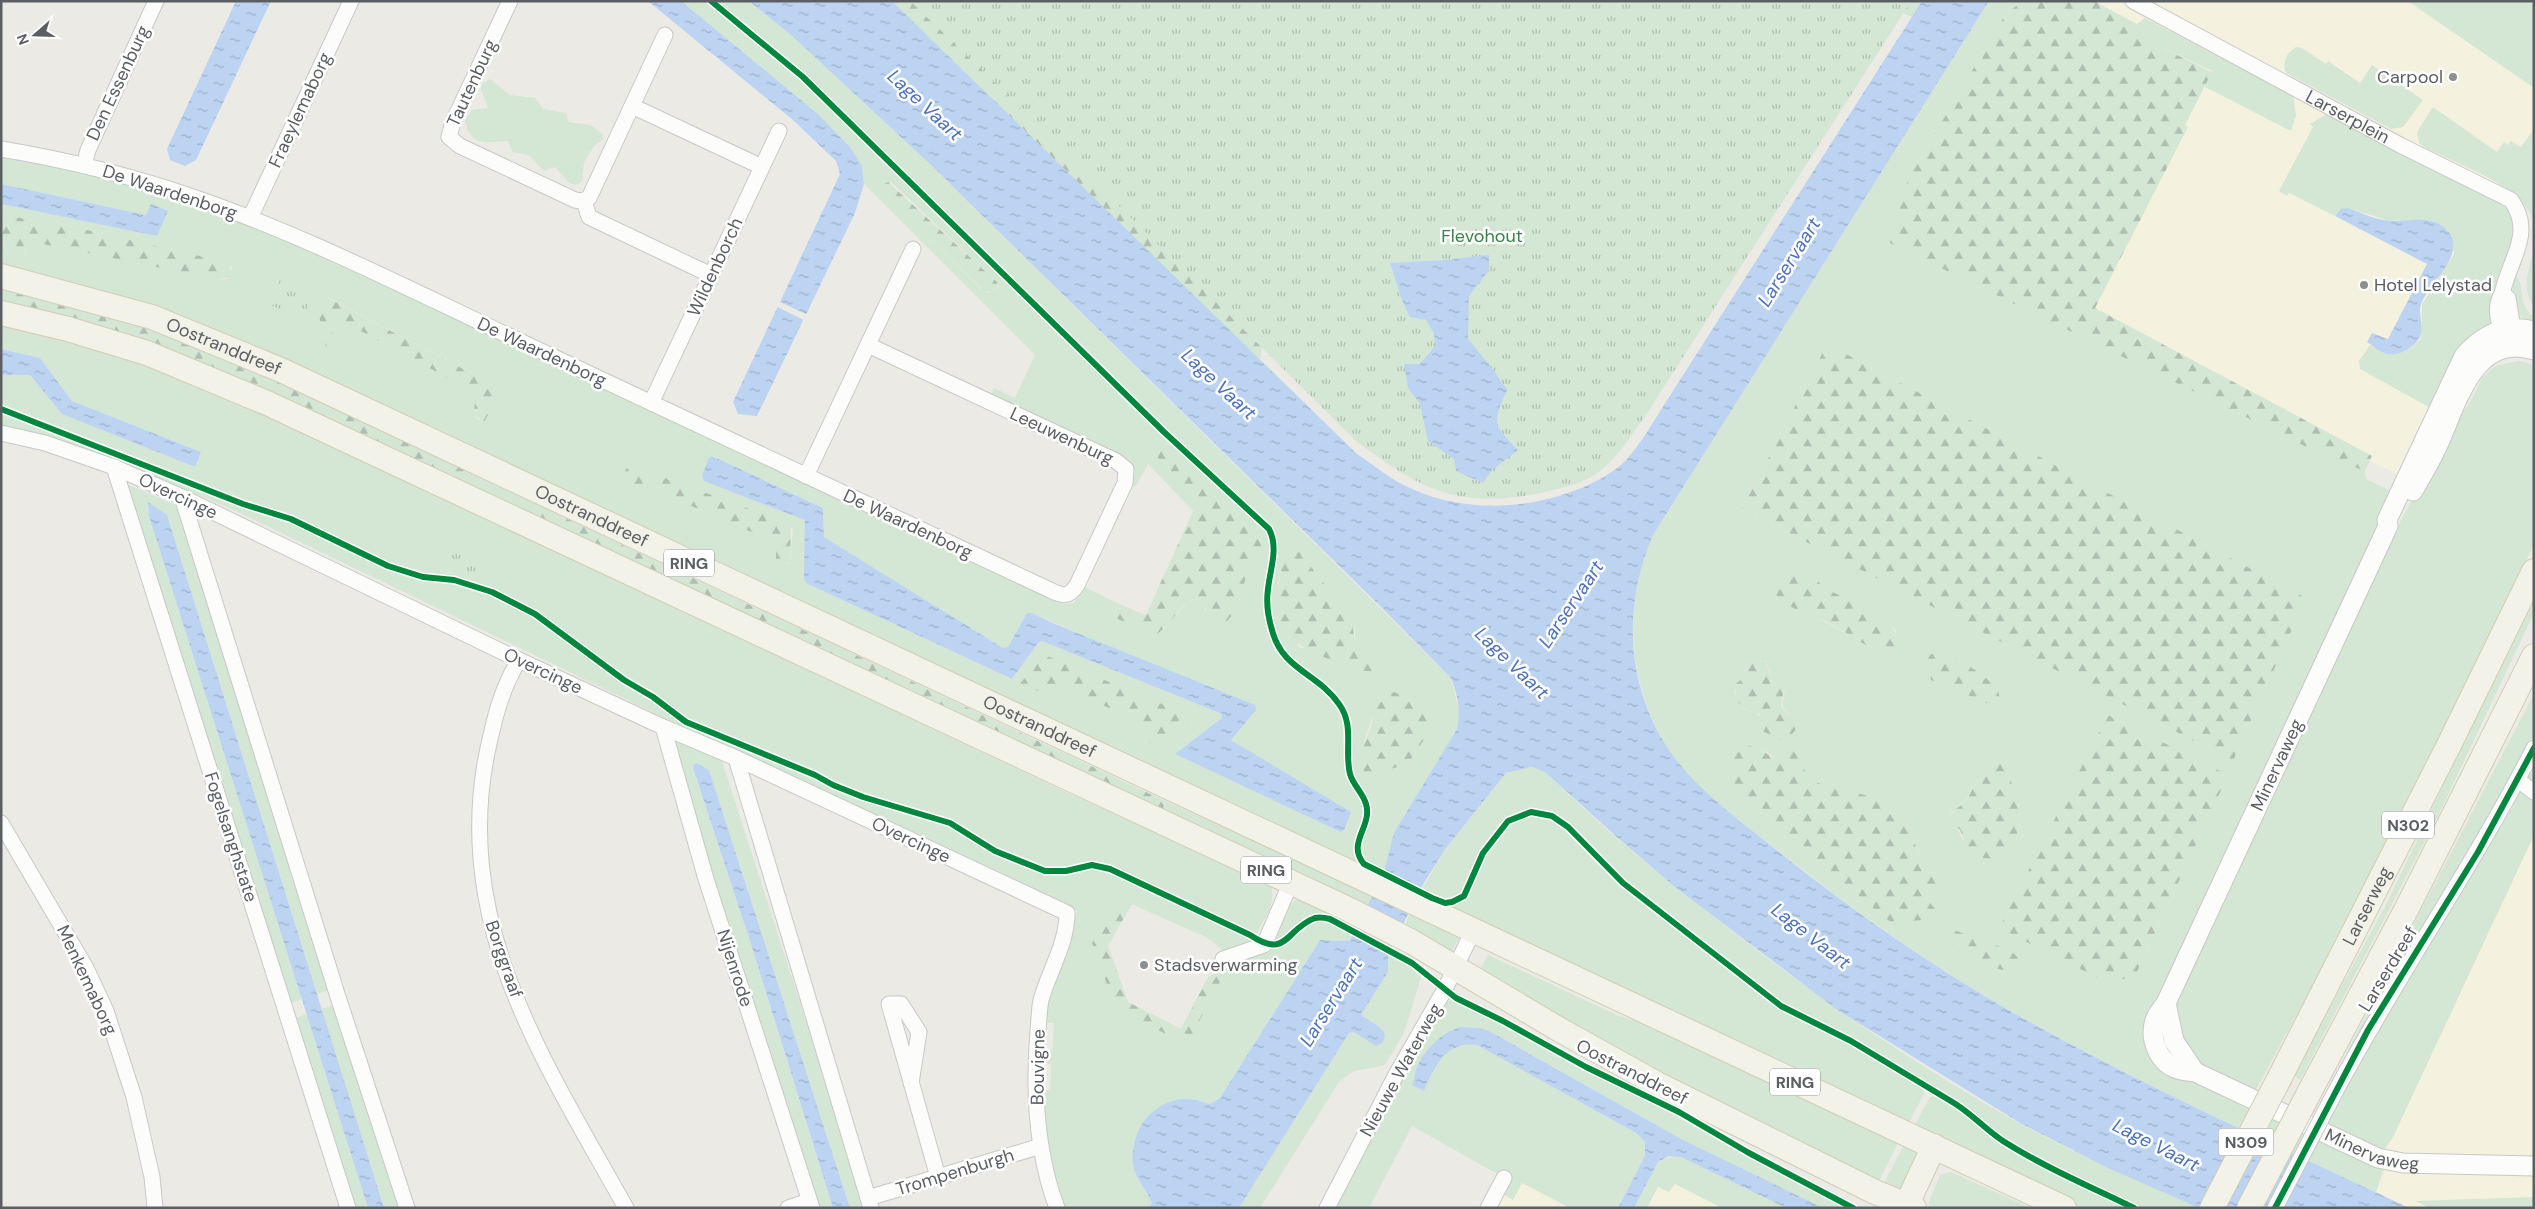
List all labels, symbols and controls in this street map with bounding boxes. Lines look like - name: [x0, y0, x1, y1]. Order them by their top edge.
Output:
- north arrow: [10, 10, 60, 60]
- street label: Den Essenburg: [81, 21, 155, 145]
- text: N: [13, 32, 33, 47]
- street label: Tautenburg: [441, 35, 503, 131]
- street label: Fraeylemaborg: [263, 49, 337, 171]
- water label: Lage Vaart: [882, 64, 968, 147]
- place label: Carpool: [2377, 65, 2443, 89]
- marker: Carpool: [2447, 71, 2459, 83]
- street label: Larserplein: [2302, 84, 2394, 149]
- street label: De Waardenborg: [100, 159, 240, 225]
- water label: Larservaart: [1752, 212, 1826, 311]
- street label: Wildenborch: [682, 214, 748, 320]
- park label: Flevohout: [1441, 224, 1523, 248]
- place label: Hotel Lelystad: [2374, 273, 2492, 297]
- marker: Hotel Lelystad: [2358, 279, 2370, 291]
- street label: Oostranddreef: [162, 312, 285, 381]
- street label: De Waardenborg: [473, 312, 611, 392]
- water label: Lage Vaart: [1176, 343, 1262, 426]
- street label: Leeuwenburg: [1006, 401, 1118, 471]
- street label: Overcinge: [135, 467, 221, 525]
- street label: Oostranddreef: [531, 479, 652, 553]
- street label: De Waardenborg: [839, 484, 977, 564]
- road number: RING: [664, 550, 714, 576]
- water label: Larservaart: [1533, 555, 1610, 653]
- water label: Lage Vaart: [1469, 621, 1555, 705]
- street label: Overcinge: [500, 642, 586, 700]
- street label: Oostranddreef: [979, 690, 1100, 763]
- street label: Minervaweg: [2245, 715, 2309, 815]
- street label: Fogelsanghstate: [199, 769, 263, 905]
- street label: Overcinge: [868, 811, 954, 869]
- road number: N302: [2382, 812, 2434, 838]
- road number: RING: [1241, 856, 1291, 884]
- street label: Larserweg: [2337, 862, 2397, 949]
- water label: Lage Vaart: [1766, 897, 1856, 975]
- street label: Borggraaf: [480, 917, 528, 1001]
- street label: Menkemaborg: [51, 921, 123, 1039]
- street label: Larserdreef: [2353, 922, 2423, 1016]
- street label: Nijenrode: [711, 926, 759, 1010]
- water label: Larservaart: [1294, 952, 1368, 1051]
- place label: Stadsverwarming: [1154, 953, 1298, 977]
- marker: Stadsverwarming: [1138, 959, 1150, 971]
- street label: Nieuwe Waterweg: [1354, 999, 1448, 1141]
- street label: Bouvigne: [1025, 1029, 1051, 1105]
- street label: Oostranddreef: [1572, 1033, 1692, 1111]
- road number: RING: [1770, 1068, 1820, 1096]
- water label: Lage Vaart: [2108, 1113, 2204, 1178]
- street label: Minervaweg: [2321, 1123, 2420, 1175]
- road number: N309: [2218, 1128, 2274, 1156]
- street label: Trompenburgh: [893, 1143, 1017, 1201]

